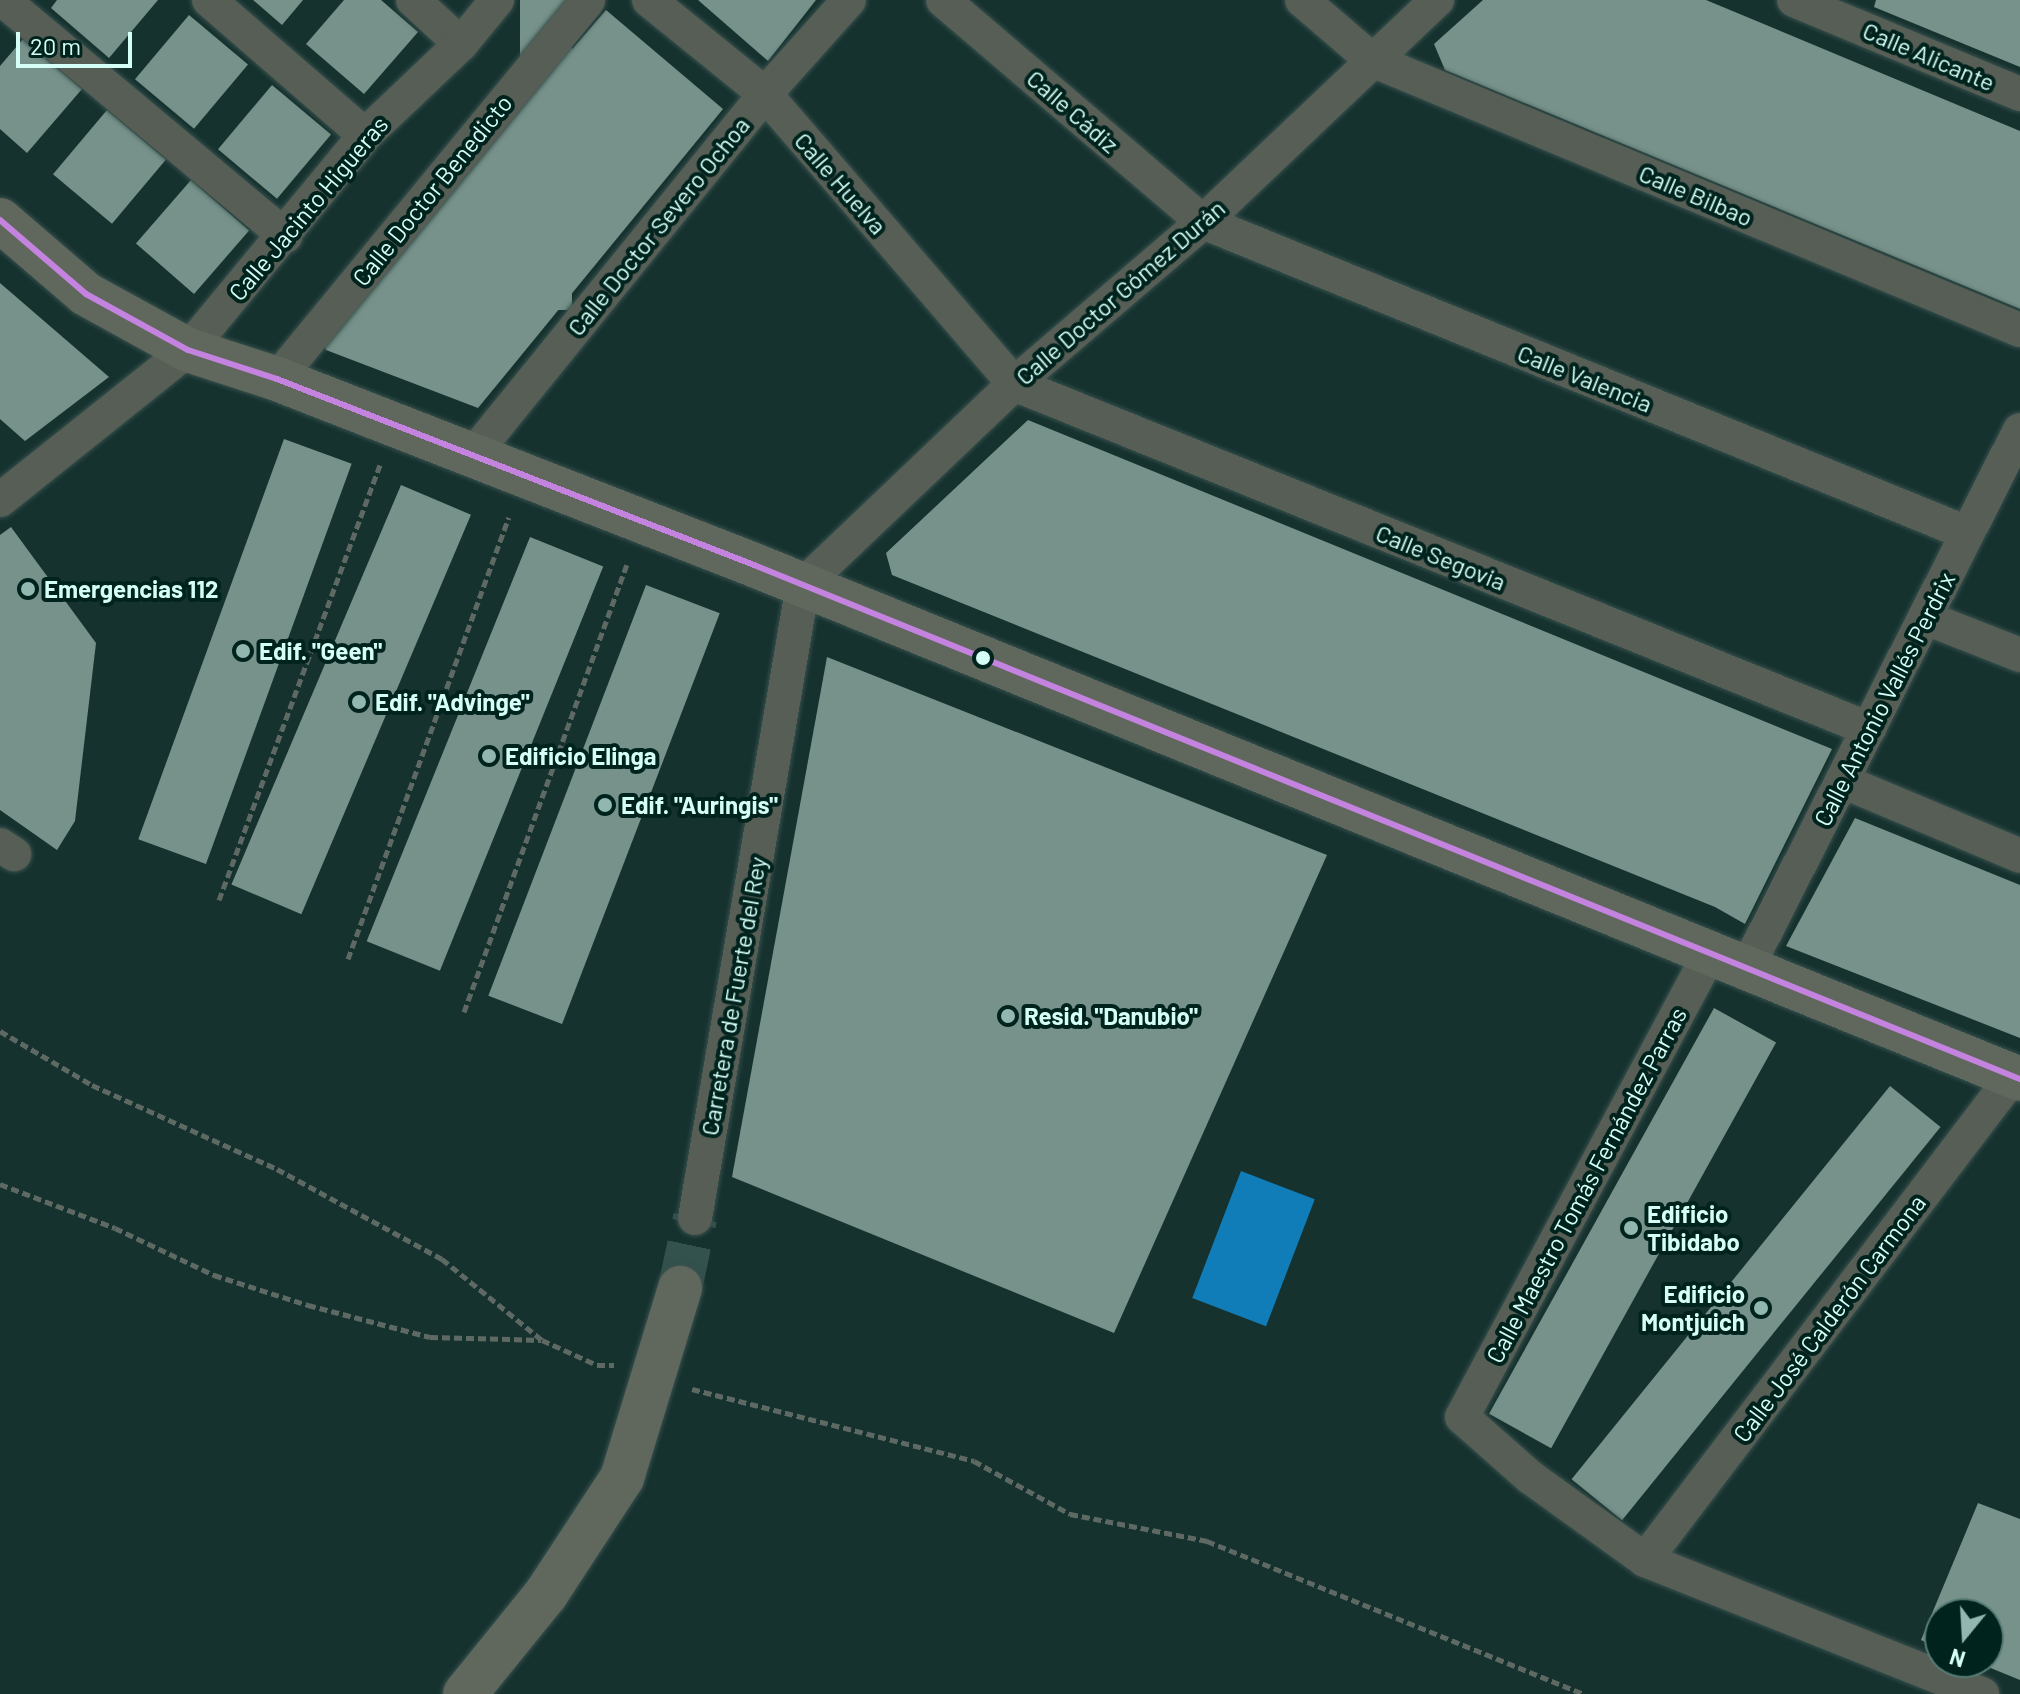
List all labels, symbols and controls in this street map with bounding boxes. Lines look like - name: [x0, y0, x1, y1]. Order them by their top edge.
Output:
- street label: Calle Alicante: [1859, 15, 1999, 97]
- scale bar: [20, 16, 136, 66]
- text: 20 m: [30, 31, 81, 60]
- street label: Calle Cádiz: [1021, 64, 1125, 158]
- street label: Calle Doctor Benedicto: [346, 89, 518, 291]
- street label: Calle Jacinto Higueras: [222, 110, 394, 306]
- street label: Calle Doctor Severo Ochoa: [561, 111, 755, 341]
- street label: Calle Huelva: [789, 126, 893, 240]
- street label: Calle Bilbao: [1635, 158, 1757, 232]
- street label: Calle Doctor Gómez Durán: [1010, 193, 1230, 391]
- street label: Calle Valencia: [1514, 338, 1656, 418]
- street label: Calle Segovia: [1372, 518, 1510, 596]
- street label: Calle Antonio Vallés Perdrix: [1807, 567, 1961, 831]
- place label: Emergencias 112: [44, 575, 218, 603]
- marker: Emergencias 112: [19, 580, 37, 598]
- place label: Edif. "Geen": [259, 637, 382, 665]
- marker: Edif. "Geen": [234, 642, 252, 660]
- unlabelled marker: [975, 650, 991, 666]
- place label: Edif. "Advinge": [375, 688, 530, 716]
- marker: Edif. "Advinge": [350, 693, 368, 711]
- place label: Edificio Elinga: [505, 742, 656, 770]
- marker: Edificio Elinga: [480, 747, 498, 765]
- place label: Edif. "Auringis": [621, 791, 778, 819]
- marker: Edif. "Auringis": [596, 796, 614, 814]
- street label: Carretera de Fuerte del Rey: [694, 854, 772, 1138]
- place label: Resid. "Danubio": [1024, 1002, 1198, 1030]
- street label: Calle Maestro Tomás Fernández Parras: [1480, 1002, 1692, 1368]
- marker: Resid. "Danubio": [999, 1007, 1017, 1025]
- street label: Calle José Calderón Carmona: [1727, 1189, 1931, 1447]
- place label: Edificio Tibidabo: [1647, 1200, 1740, 1256]
- marker: Edificio Tibidabo: [1622, 1219, 1640, 1237]
- place label: Edificio Montjuich: [1641, 1280, 1745, 1336]
- marker: Edificio Montjuich: [1752, 1299, 1770, 1317]
- north arrow: [1924, 1598, 2004, 1678]
- text: N: [1946, 1644, 1968, 1674]

